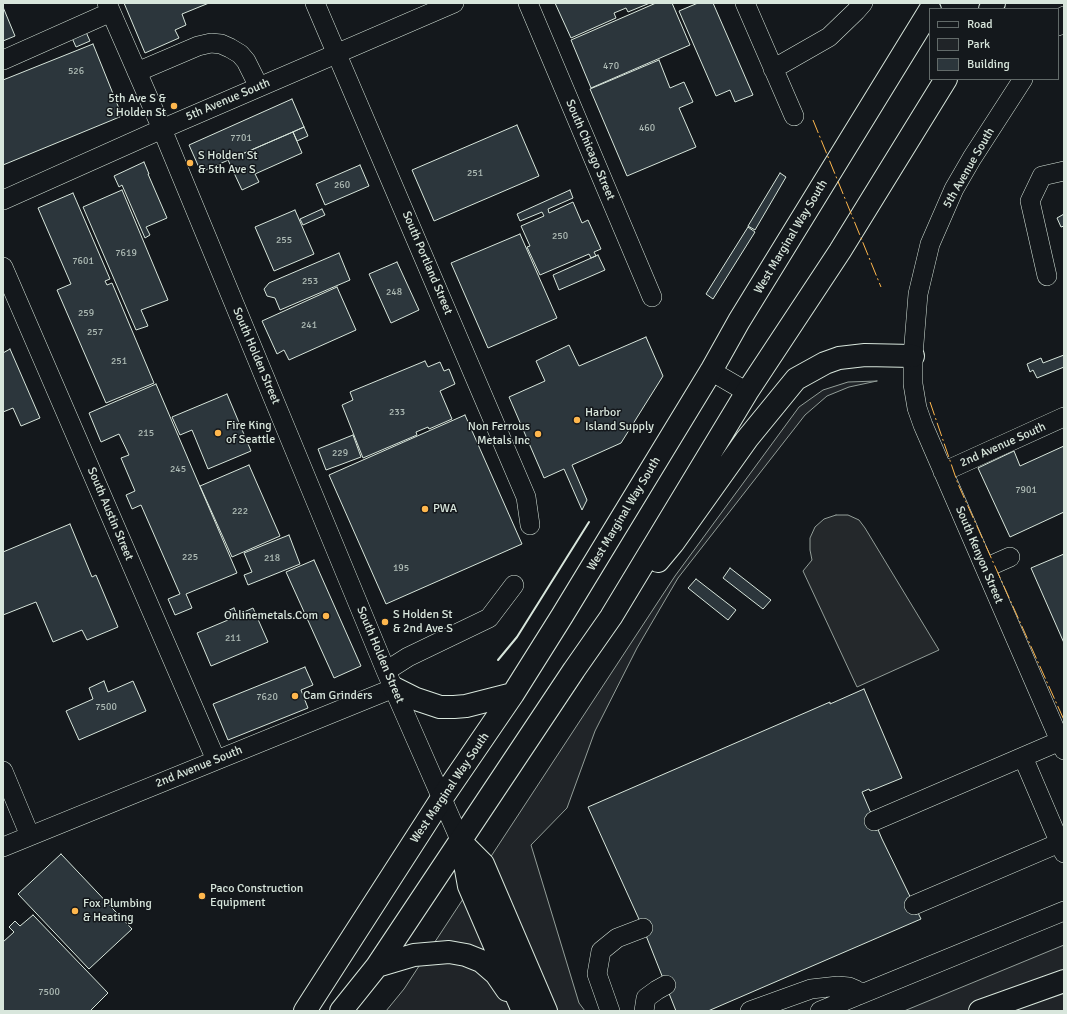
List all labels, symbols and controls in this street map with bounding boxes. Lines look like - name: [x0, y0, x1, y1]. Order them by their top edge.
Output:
- legend: [929, 8, 1059, 80]
- text: Road: [967, 17, 993, 32]
- text: Park: [967, 37, 990, 52]
- text: Building: [967, 57, 1010, 72]
- house number: 470: [603, 60, 619, 72]
- house number: 526: [68, 65, 84, 77]
- street label: 5th Avenue South: [184, 76, 272, 124]
- place label: 5th Ave S & S Holden St: [106, 92, 166, 120]
- street label: South Chicago Street: [562, 97, 618, 203]
- marker: 5th Ave S & S Holden St: [169, 101, 179, 111]
- house number: 460: [639, 122, 655, 134]
- street label: 5th Avenue South: [940, 125, 998, 211]
- house number: 7701: [230, 132, 252, 144]
- place label: S Holden St & 5th Ave S: [198, 149, 258, 177]
- marker: S Holden St & 5th Ave S: [185, 158, 195, 168]
- house number: 251: [467, 167, 483, 179]
- street label: West Marginal Way South: [751, 177, 831, 297]
- house number: 260: [334, 179, 350, 191]
- street label: South Portland Street: [399, 209, 455, 317]
- house number: 250: [552, 230, 568, 242]
- house number: 255: [276, 234, 292, 246]
- house number: 7619: [115, 247, 137, 259]
- house number: 7601: [72, 255, 94, 267]
- house number: 253: [302, 275, 318, 287]
- house number: 248: [386, 286, 402, 298]
- street label: South Holden Street: [229, 306, 283, 406]
- house number: 259: [78, 307, 94, 319]
- house number: 241: [301, 319, 317, 331]
- house number: 257: [87, 326, 103, 338]
- house number: 251: [111, 355, 127, 367]
- house number: 233: [389, 406, 405, 418]
- place label: Harbor Island Supply: [585, 406, 654, 434]
- marker: Harbor Island Supply: [572, 415, 582, 425]
- place label: Fire King of Seattle: [226, 419, 275, 447]
- place label: Non Ferrous Metals Inc: [468, 420, 530, 448]
- street label: 2nd Avenue South: [958, 420, 1048, 470]
- house number: 215: [138, 427, 154, 439]
- marker: Fire King of Seattle: [213, 428, 223, 438]
- marker: Non Ferrous Metals Inc: [533, 429, 543, 439]
- house number: 229: [332, 447, 348, 459]
- street label: West Marginal Way South: [584, 454, 664, 574]
- house number: 245: [170, 463, 186, 475]
- street label: South Austin Street: [84, 465, 136, 563]
- house number: 7901: [1015, 484, 1037, 496]
- place label: PWA: [433, 502, 457, 516]
- marker: PWA: [420, 504, 430, 514]
- street label: South Kenyon Street: [952, 504, 1006, 606]
- house number: 222: [232, 505, 248, 517]
- house number: 225: [182, 551, 198, 563]
- house number: 218: [264, 552, 280, 564]
- house number: 195: [393, 562, 409, 574]
- street label: South Holden Street: [353, 605, 407, 705]
- place label: S Holden St & 2nd Ave S: [393, 608, 453, 636]
- place label: Onlinemetals.Com: [224, 609, 318, 623]
- marker: Onlinemetals.Com: [321, 611, 331, 621]
- marker: S Holden St & 2nd Ave S: [380, 617, 390, 627]
- house number: 211: [225, 632, 241, 644]
- place label: Cam Grinders: [303, 689, 373, 703]
- house number: 7620: [256, 691, 278, 703]
- marker: Cam Grinders: [290, 691, 300, 701]
- house number: 7500: [95, 701, 117, 713]
- street label: West Marginal Way South: [408, 730, 492, 846]
- street label: 2nd Avenue South: [153, 743, 245, 791]
- place label: Paco Construction Equipment: [210, 882, 303, 910]
- marker: Paco Construction Equipment: [197, 891, 207, 901]
- place label: Fox Plumbing & Heating: [83, 897, 152, 925]
- marker: Fox Plumbing & Heating: [70, 906, 80, 916]
- house number: 7500: [38, 986, 60, 998]

